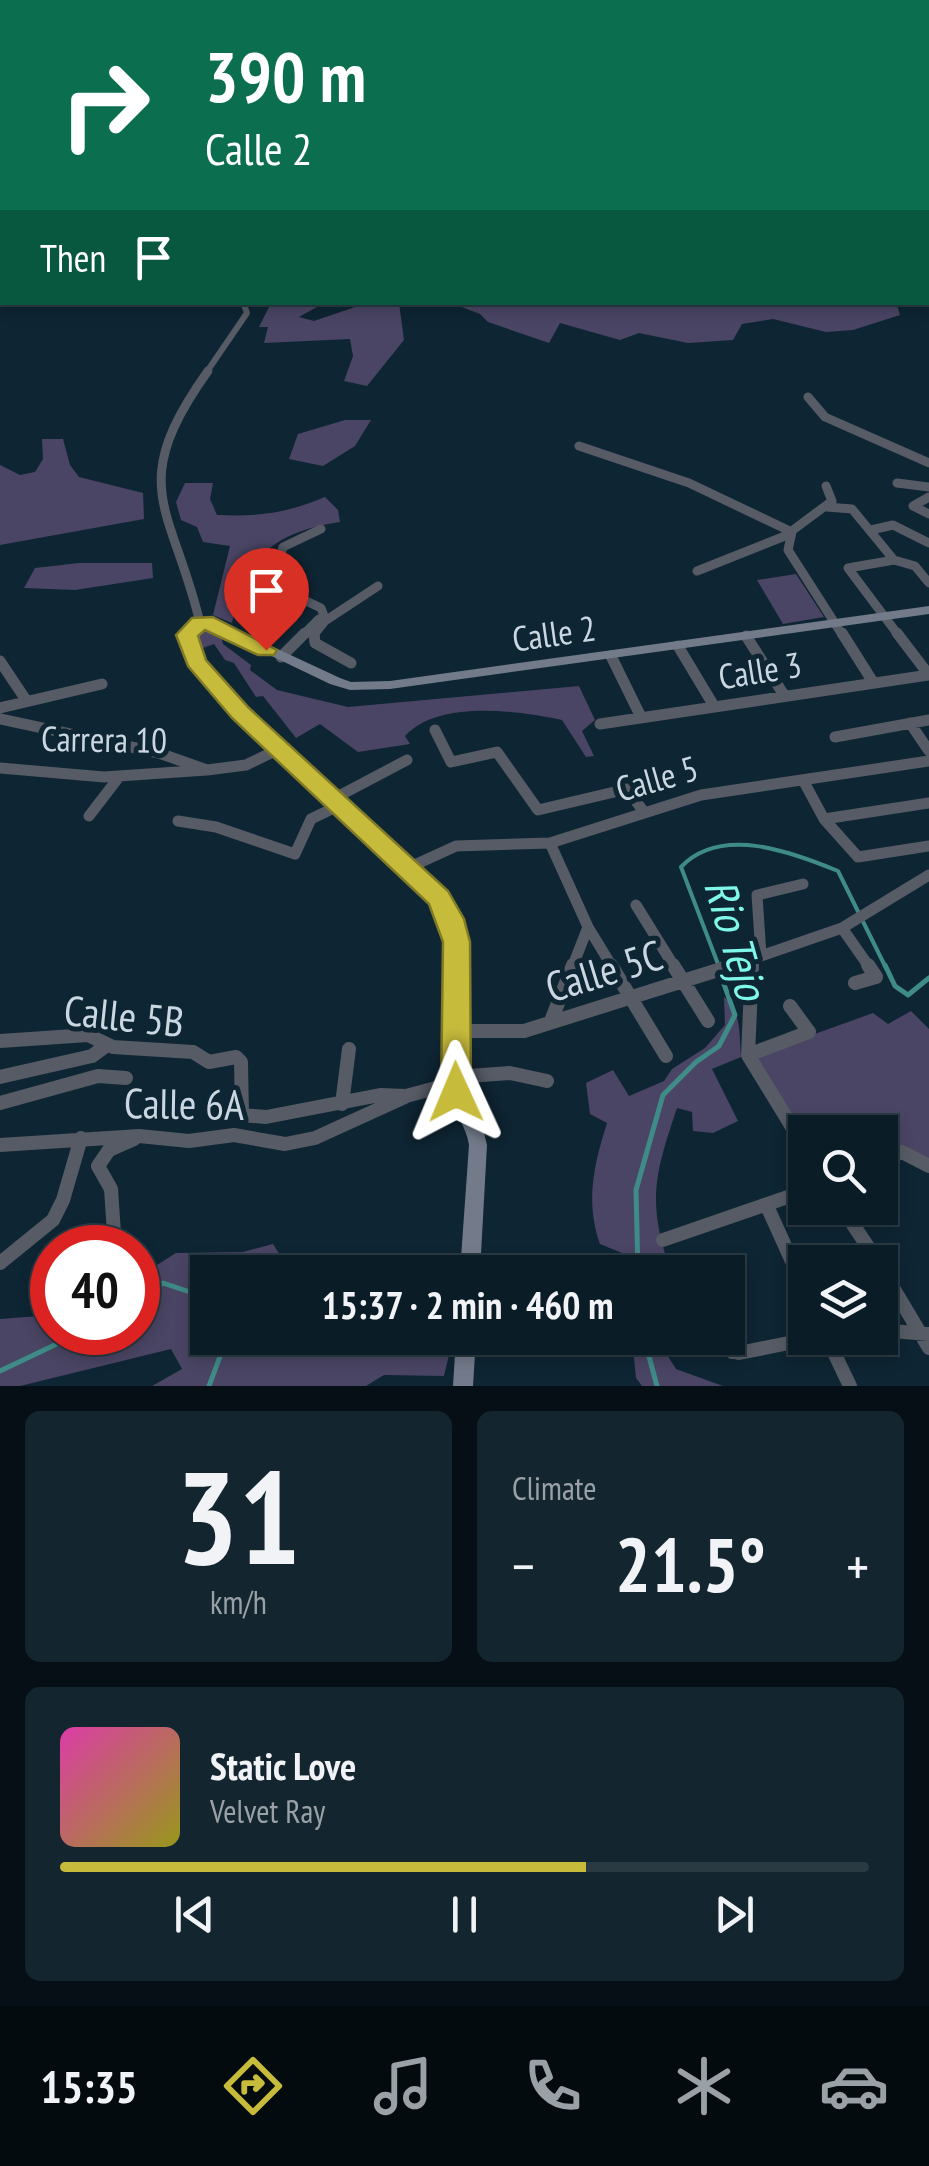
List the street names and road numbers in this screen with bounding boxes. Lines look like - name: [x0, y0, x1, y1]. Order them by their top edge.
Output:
- street label: Calle 2: [509, 604, 598, 662]
- street label: Calle 3: [715, 641, 805, 699]
- street label: Carrera 10: [41, 715, 167, 763]
- street label: Calle 5: [610, 744, 703, 812]
- street label: Calle 5C: [539, 927, 669, 1014]
- street label: Calle 5B: [62, 982, 187, 1049]
- street label: Calle 6A: [123, 1075, 245, 1132]

